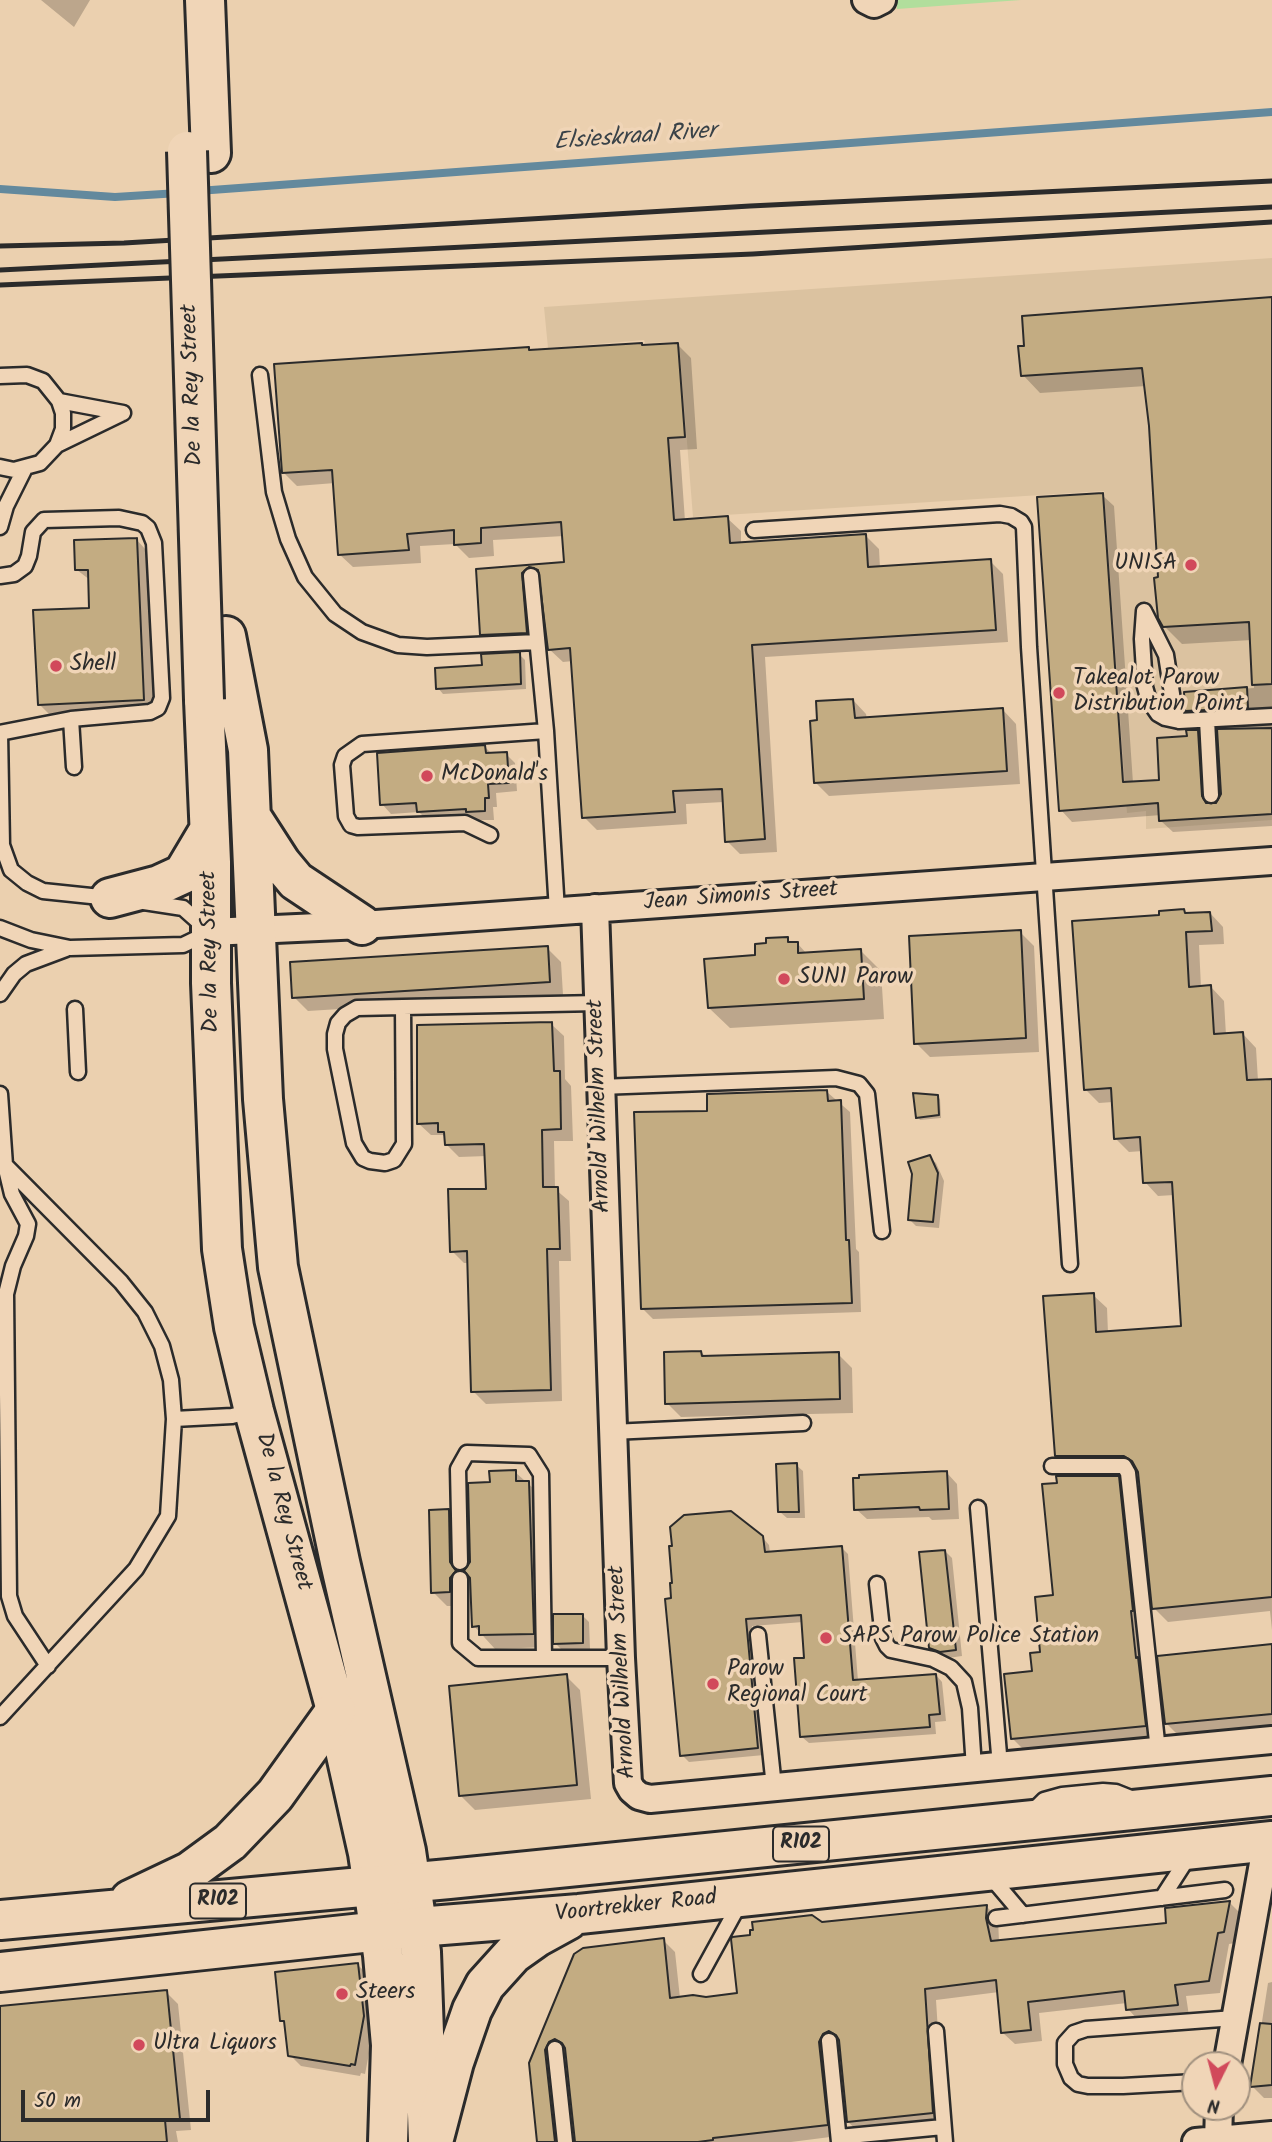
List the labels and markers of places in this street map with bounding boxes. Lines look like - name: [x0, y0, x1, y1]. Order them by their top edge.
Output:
- place label: UNISA: [1114, 551, 1177, 579]
- marker: UNISA: [1183, 557, 1199, 573]
- place label: Shell: [70, 652, 116, 680]
- marker: Shell: [48, 658, 64, 674]
- place label: Takealot Parow Distribution Point: [1073, 666, 1244, 720]
- marker: Takealot Parow Distribution Point: [1051, 685, 1067, 701]
- place label: McDonald's: [441, 762, 548, 790]
- marker: McDonald's: [419, 768, 435, 784]
- place label: SUN1 Parow: [798, 965, 913, 993]
- marker: SUN1 Parow: [776, 971, 792, 987]
- place label: SAPS Parow Police Station: [840, 1624, 1099, 1652]
- marker: SAPS Parow Police Station: [818, 1630, 834, 1646]
- place label: Parow Regional Court: [727, 1657, 867, 1711]
- marker: Parow Regional Court: [705, 1676, 721, 1692]
- place label: Steers: [356, 1980, 415, 2008]
- marker: Steers: [334, 1986, 350, 2002]
- place label: Ultra Liquors: [153, 2031, 277, 2059]
- marker: Ultra Liquors: [131, 2037, 147, 2053]

